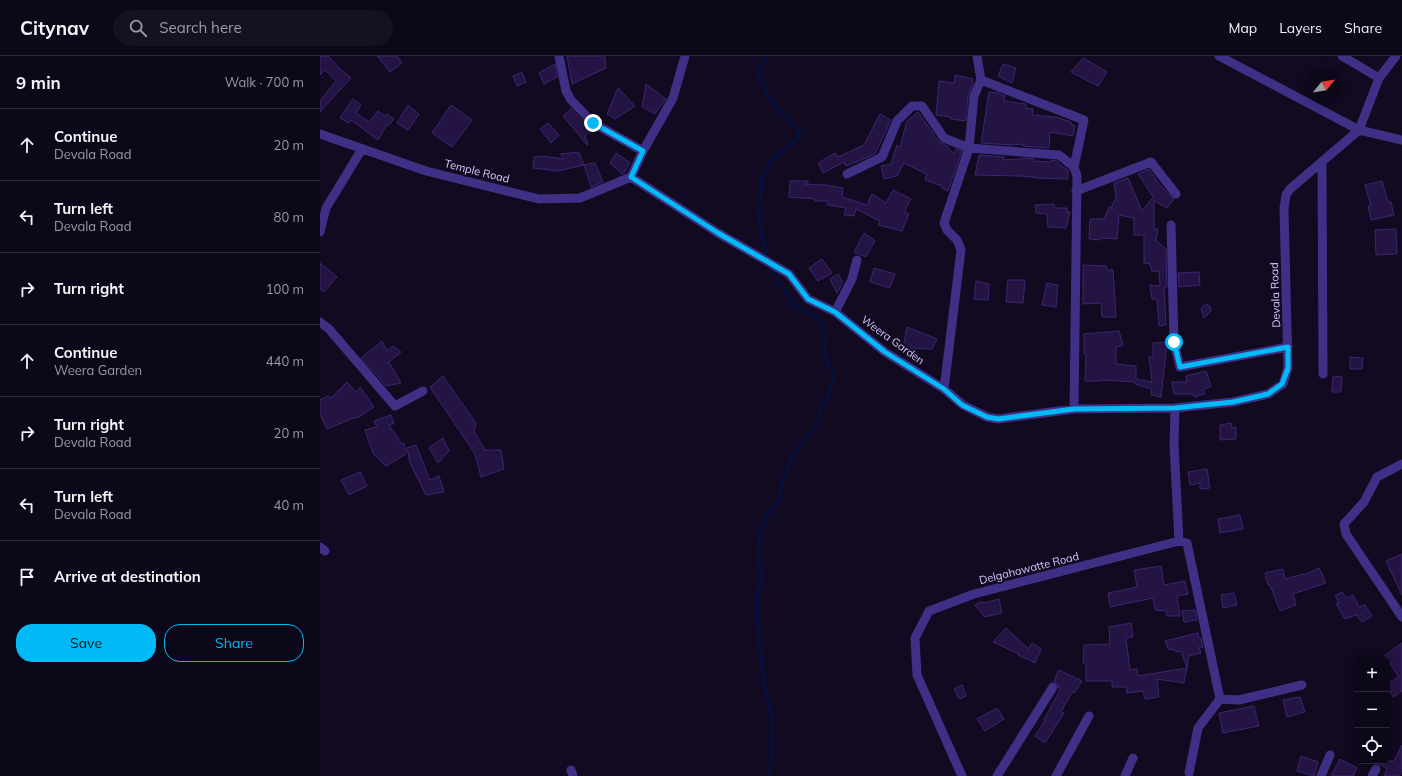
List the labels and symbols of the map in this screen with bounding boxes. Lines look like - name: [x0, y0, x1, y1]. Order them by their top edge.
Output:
- north arrow: [1306, 68, 1342, 104]
- route end: [584, 114, 602, 132]
- street label: Temple Road: [443, 156, 511, 186]
- street label: Devala Road: [1267, 262, 1283, 328]
- street label: Weera Garden: [859, 312, 927, 368]
- route start: [1165, 333, 1183, 351]
- street label: Delgahawatte Road: [978, 549, 1080, 587]

